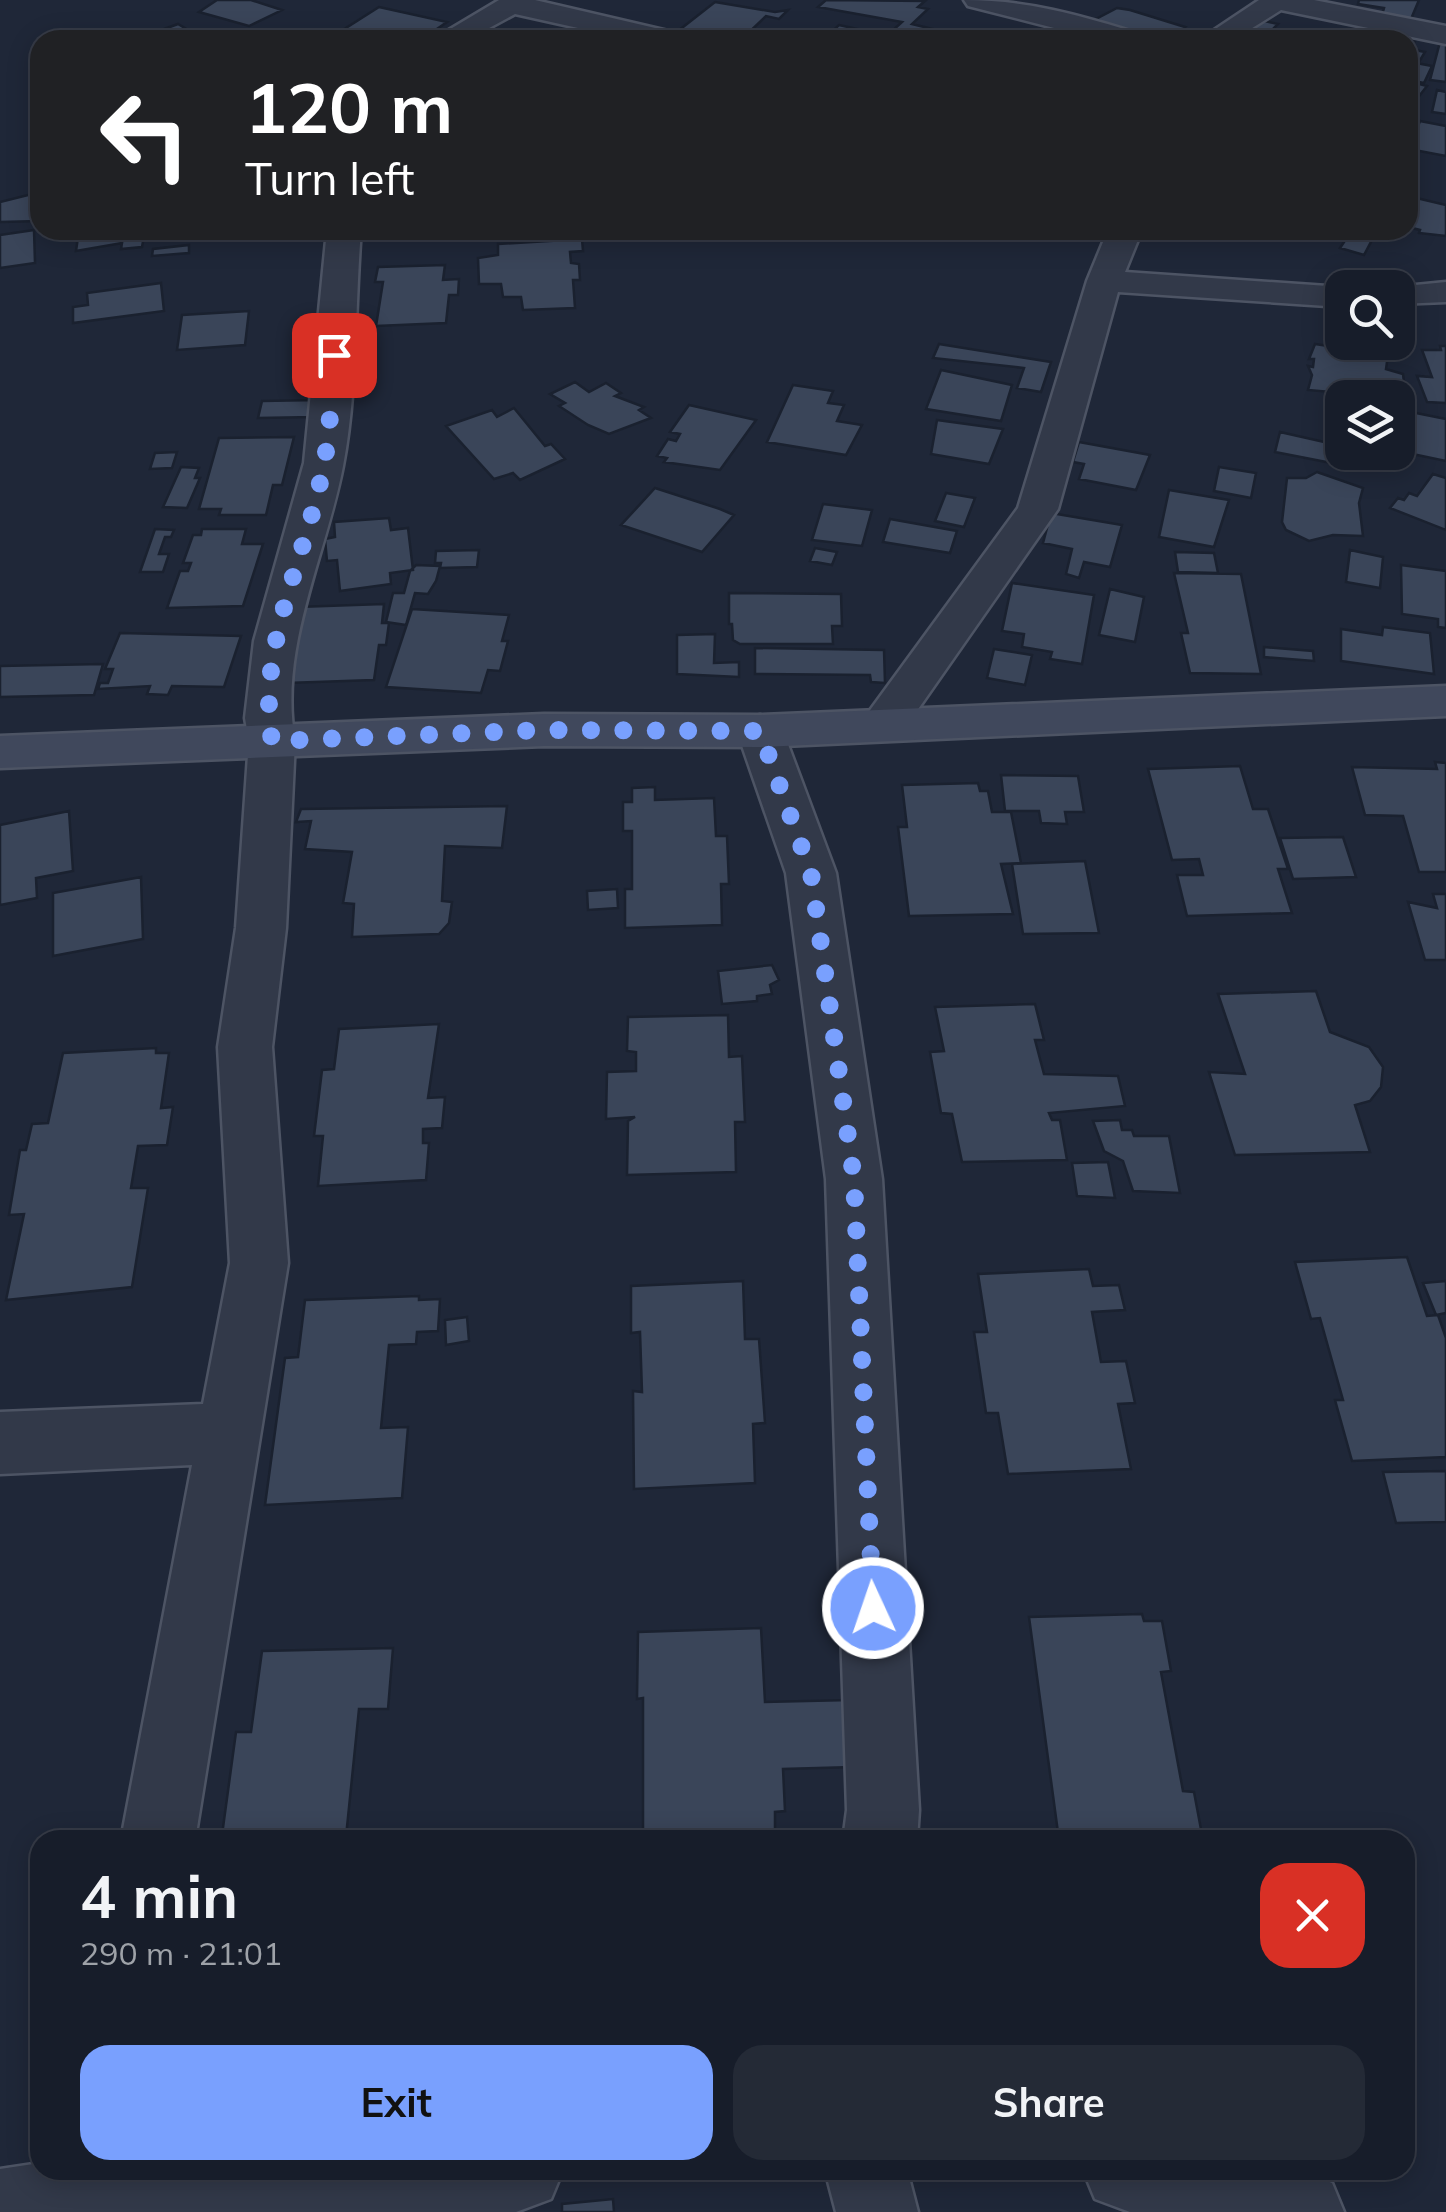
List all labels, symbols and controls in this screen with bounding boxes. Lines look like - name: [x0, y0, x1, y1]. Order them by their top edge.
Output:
- text: 120 m: [245, 63, 453, 151]
- icon: left: [80, 70, 210, 200]
- text: Turn left: [245, 150, 414, 206]
- map controls: [1325, 270, 1415, 470]
- button: search: [1325, 270, 1415, 360]
- pin: [292, 313, 377, 398]
- icon: arrive: [307, 328, 362, 383]
- button: layers: [1325, 380, 1415, 470]
- position arrow: [821, 1556, 925, 1660]
- text: 4 min: [80, 1858, 238, 1933]
- button: close: [1260, 1863, 1365, 1968]
- text: 290 m · 21:01: [80, 1933, 282, 1973]
- button: Exit: [80, 2045, 713, 2160]
- button: Share: [733, 2045, 1365, 2160]

